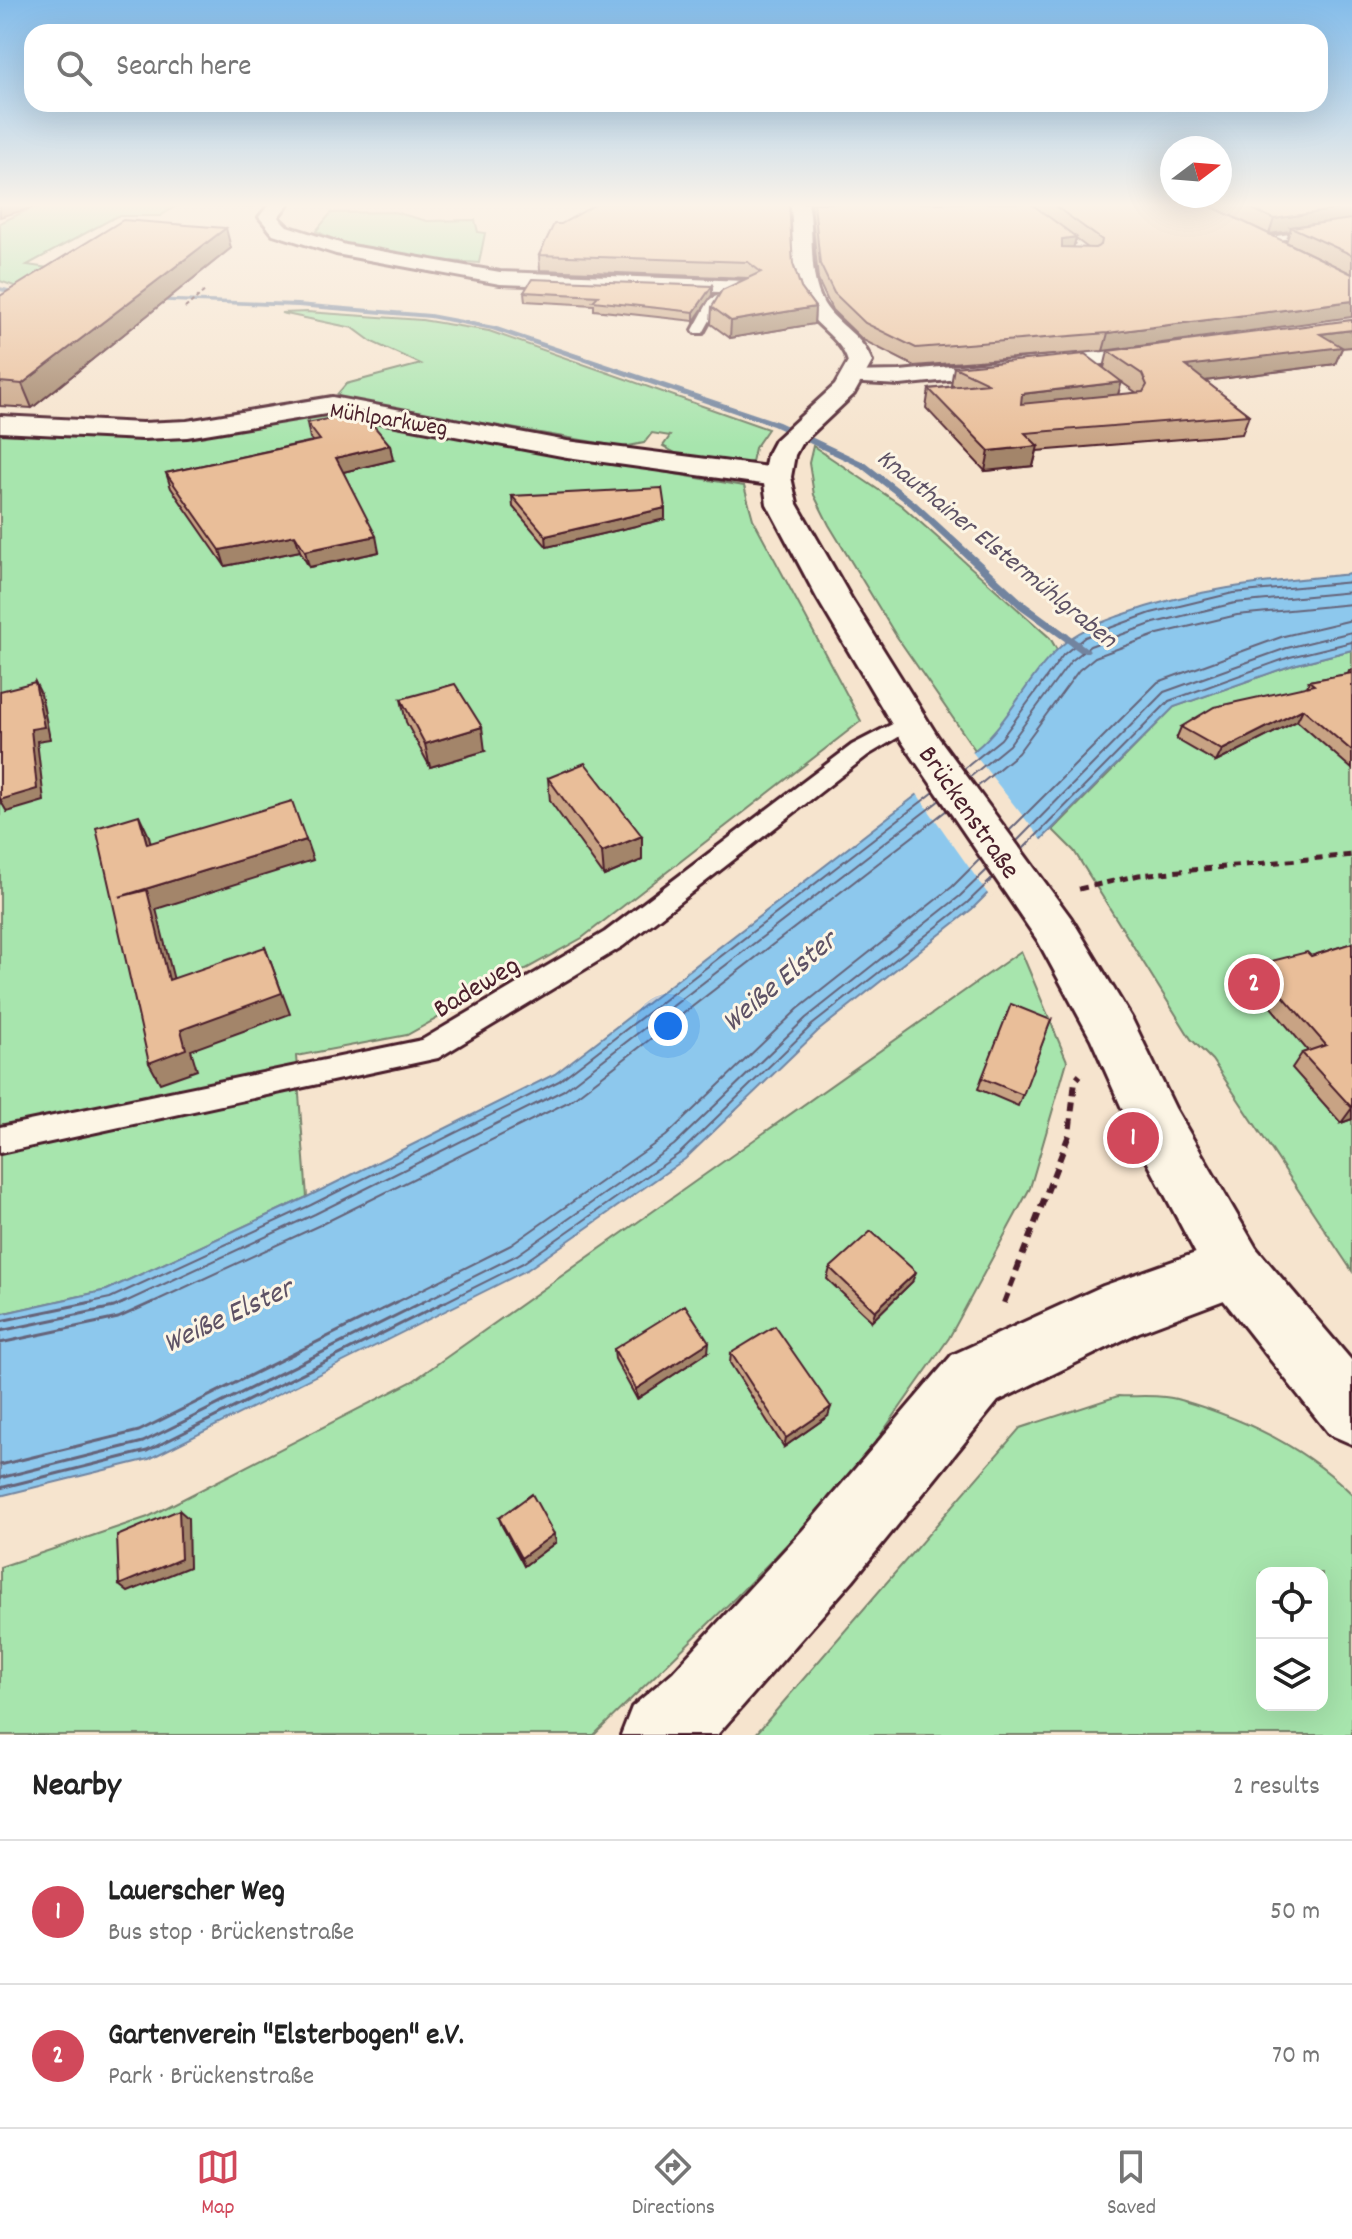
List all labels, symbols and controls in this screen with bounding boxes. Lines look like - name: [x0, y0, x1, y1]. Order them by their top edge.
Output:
- search box: [24, 24, 1328, 112]
- icon: search: [52, 46, 96, 90]
- text: Search here: [116, 47, 252, 90]
- north arrow: [1160, 136, 1232, 208]
- street label: Mühlparkweg: [327, 395, 450, 447]
- water label: Knauthainer Elstermühlgraben: [868, 441, 1125, 659]
- street label: Brückenstraße: [906, 739, 1028, 889]
- water label: Weiße Elster: [714, 920, 850, 1045]
- street label: Badeweg: [427, 948, 528, 1031]
- pin: 2: [1228, 954, 1280, 1014]
- your location: [648, 1006, 688, 1046]
- pin: 1: [1107, 1108, 1159, 1168]
- water label: Weiße Elster: [157, 1268, 304, 1367]
- map controls: [1256, 1567, 1328, 1711]
- button: locate: [1256, 1567, 1328, 1639]
- button: layers: [1256, 1639, 1328, 1711]
- text: Nearby: [32, 1763, 121, 1812]
- text: 2 results: [1233, 1769, 1320, 1806]
- text: Lauerscher Weg: [108, 1872, 285, 1915]
- text: 1: [55, 1894, 61, 1931]
- text: 50 m: [1270, 1894, 1320, 1931]
- text: Bus stop · Brückenstraße: [108, 1915, 354, 1952]
- text: Gartenverein "Elsterbogen" e.V.: [108, 2016, 464, 2059]
- text: 2: [52, 2038, 64, 2075]
- text: 70 m: [1272, 2038, 1320, 2075]
- text: Park · Brückenstraße: [108, 2059, 314, 2096]
- tab: Map: [196, 2145, 240, 2224]
- tab: Directions: [632, 2145, 715, 2224]
- tab: Saved: [1107, 2145, 1156, 2224]

